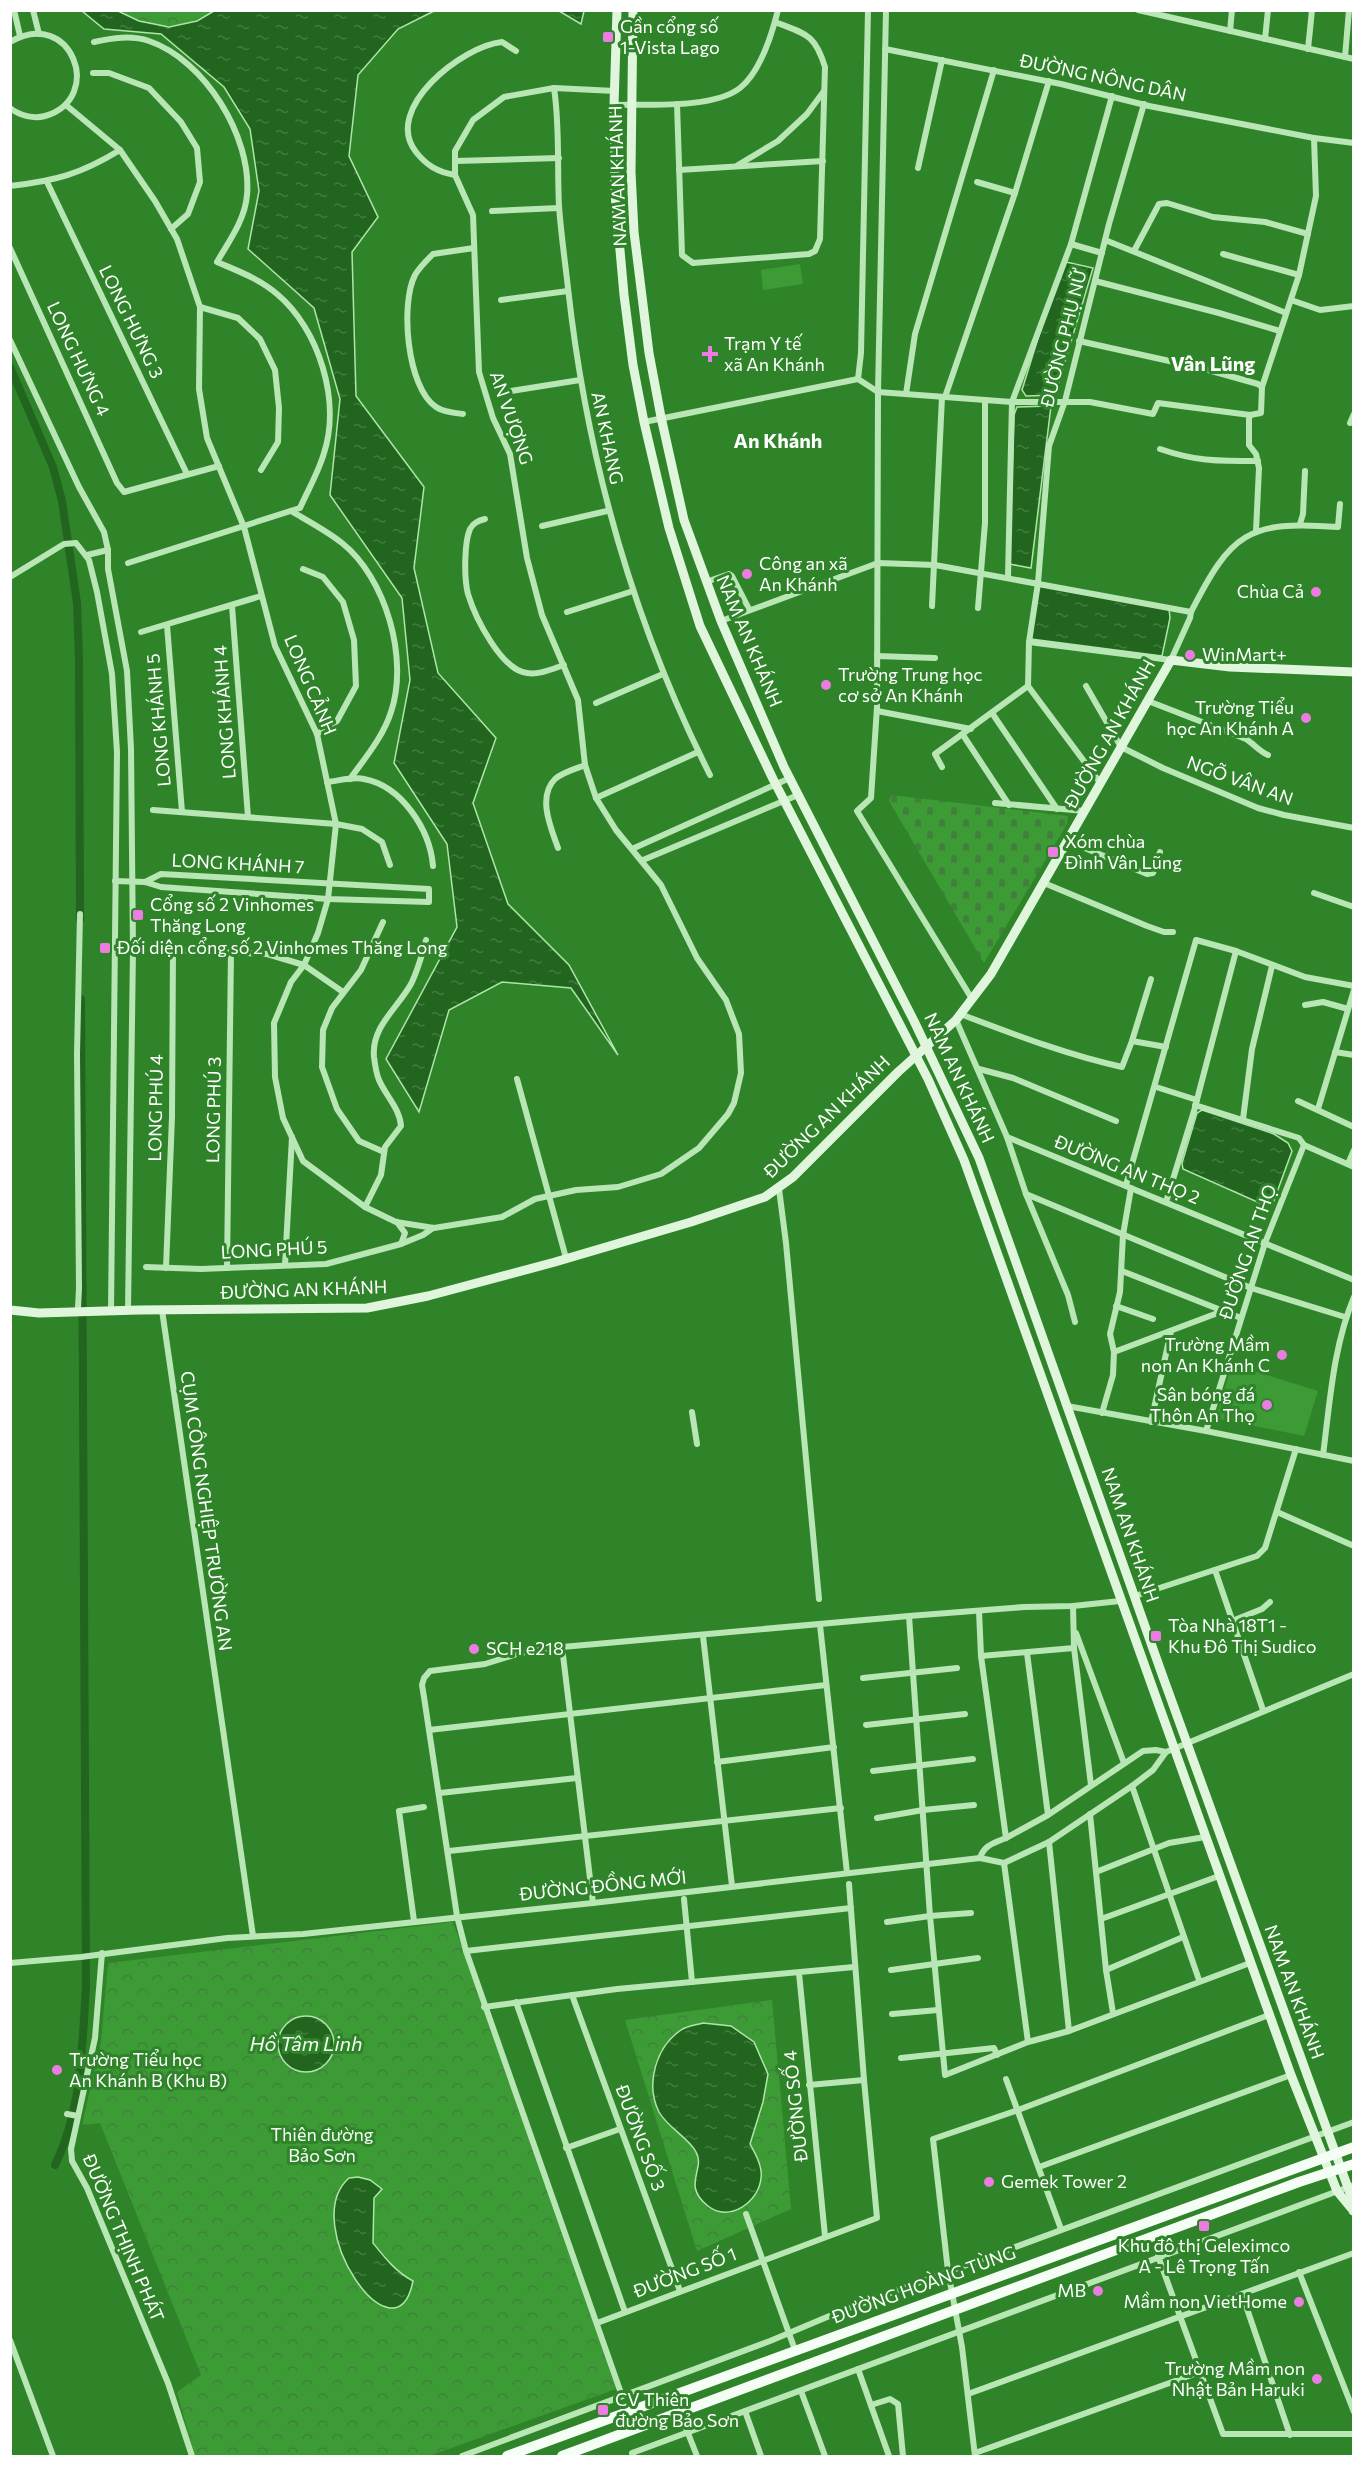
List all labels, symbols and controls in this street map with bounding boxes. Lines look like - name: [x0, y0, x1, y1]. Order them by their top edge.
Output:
- place label: Gần cổng số 1-Vista Lago: [620, 15, 720, 58]
- marker: Gần cổng số 1-Vista Lago: [601, 30, 615, 44]
- street label: ĐƯỜNG NÔNG DÂN: [1017, 48, 1188, 105]
- street label: NAM AN KHÁNH: [604, 105, 630, 247]
- street label: LONG HƯNG 3: [95, 261, 169, 382]
- street label: ĐƯỜNG PHỤ NỮ: [1035, 266, 1091, 410]
- street label: LONG HƯNG 4: [43, 298, 115, 420]
- place label: Trạm Y tế xã An Khánh: [724, 332, 825, 375]
- marker: Trạm Y tế xã An Khánh: [701, 345, 719, 363]
- district label: Vân Lũng: [1171, 351, 1255, 375]
- street label: AN VƯỢNG: [486, 368, 538, 467]
- street label: AN KHANG: [587, 389, 629, 486]
- district label: An Khánh: [734, 428, 822, 452]
- place label: Công an xã An Khánh: [759, 552, 848, 595]
- marker: Công an xã An Khánh: [740, 567, 754, 581]
- street label: NAM AN KHÁNH: [712, 571, 788, 710]
- place label: Chùa Cả: [1237, 580, 1304, 602]
- marker: Chùa Cả: [1309, 585, 1323, 599]
- street label: LONG CẢNH: [280, 631, 342, 738]
- place label: WinMart+: [1202, 643, 1287, 665]
- street label: LONG KHÁNH 4: [208, 644, 240, 780]
- marker: WinMart+: [1183, 648, 1197, 662]
- street label: LONG KHÁNH 5: [141, 653, 175, 788]
- street label: ĐƯỜNG AN KHÁNH: [1059, 655, 1159, 813]
- place label: Trường Trung học cơ sở An Khánh: [838, 663, 982, 706]
- marker: Trường Trung học cơ sở An Khánh: [819, 678, 833, 692]
- place label: Trường Tiểu học An Khánh A: [1166, 696, 1294, 739]
- marker: Trường Tiểu học An Khánh A: [1299, 711, 1313, 725]
- street label: NGÕ VÂN AN: [1184, 751, 1296, 809]
- place label: Xóm chùa Đình Vân Lũng: [1064, 830, 1182, 873]
- marker: Xóm chùa Đình Vân Lũng: [1046, 845, 1060, 859]
- street label: LONG KHÁNH 7: [171, 849, 305, 877]
- place label: Cổng số 2 Vinhomes Thăng Long: [150, 893, 314, 936]
- marker: Cổng số 2 Vinhomes Thăng Long: [131, 908, 145, 922]
- place label: Đối diện cổng số 2 Vinhomes Thăng Long: [116, 936, 448, 958]
- marker: Đối diện cổng số 2 Vinhomes Thăng Long: [98, 941, 112, 955]
- street label: NAM AN KHÁNH: [920, 1009, 1000, 1146]
- street label: ĐƯỜNG AN KHÁNH: [758, 1050, 894, 1183]
- street label: LONG PHÚ 4: [143, 1054, 167, 1162]
- street label: LONG PHÚ 3: [201, 1057, 225, 1163]
- street label: ĐƯỜNG AN THỌ 2: [1050, 1129, 1203, 1208]
- street label: ĐƯỜNG AN THỌ: [1213, 1181, 1280, 1323]
- street label: LONG PHÚ 5: [220, 1235, 328, 1263]
- street label: ĐƯỜNG AN KHÁNH: [219, 1275, 388, 1303]
- place label: Trường Mầm non An Khánh C: [1141, 1333, 1270, 1376]
- marker: Trường Mầm non An Khánh C: [1275, 1348, 1289, 1362]
- street label: CỤM CÔNG NGHIỆP TRƯỜNG AN: [176, 1370, 238, 1652]
- place label: Sân bóng đá Thôn An Thọ: [1150, 1383, 1255, 1426]
- marker: Sân bóng đá Thôn An Thọ: [1260, 1398, 1274, 1412]
- street label: NAM AN KHÁNH: [1098, 1464, 1164, 1605]
- place label: Tòa Nhà 18T1 - Khu Đô Thị Sudico: [1168, 1614, 1317, 1657]
- marker: Tòa Nhà 18T1 - Khu Đô Thị Sudico: [1149, 1629, 1163, 1643]
- place label: SCH e218: [486, 1637, 564, 1659]
- marker: SCH e218: [467, 1642, 481, 1656]
- street label: ĐƯỜNG ĐỒNG MỚI: [517, 1863, 687, 1905]
- street label: NAM AN KHÁNH: [1260, 1922, 1329, 2062]
- water label: Hồ Tâm Linh: [249, 2031, 363, 2055]
- place label: Trường Tiểu học An Khánh B (Khu B): [69, 2048, 227, 2091]
- street label: ĐƯỜNG SỐ 4: [776, 2049, 812, 2164]
- marker: Trường Tiểu học An Khánh B (Khu B): [50, 2063, 64, 2077]
- street label: ĐƯỜNG SỐ 3: [611, 2080, 672, 2194]
- park label: Thiên đường Bảo Sơn: [271, 2123, 374, 2166]
- street label: ĐƯỜNG THỊNH PHÁT: [78, 2149, 169, 2325]
- place label: Gemek Tower 2: [1001, 2170, 1127, 2192]
- marker: Gemek Tower 2: [982, 2175, 996, 2189]
- marker: Khu đô thị Geleximco A - Lê Trọng Tấn: [1197, 2219, 1211, 2233]
- place label: Khu đô thị Geleximco A - Lê Trọng Tấn: [1118, 2234, 1290, 2277]
- street label: ĐƯỜNG SỐ 1: [628, 2240, 739, 2302]
- street label: ĐƯỜNG HOÀNG TÙNG: [828, 2241, 1019, 2328]
- place label: MB: [1057, 2279, 1086, 2301]
- marker: MB: [1091, 2284, 1105, 2298]
- place label: Mầm non VietHome: [1123, 2290, 1287, 2312]
- marker: Mầm non VietHome: [1292, 2295, 1306, 2309]
- place label: Trường Mầm non Nhật Bản Haruki: [1165, 2357, 1305, 2400]
- marker: Trường Mầm non Nhật Bản Haruki: [1310, 2372, 1324, 2386]
- place label: CV Thiên đường Bảo Sơn: [615, 2388, 739, 2431]
- marker: CV Thiên đường Bảo Sơn: [596, 2403, 610, 2417]

